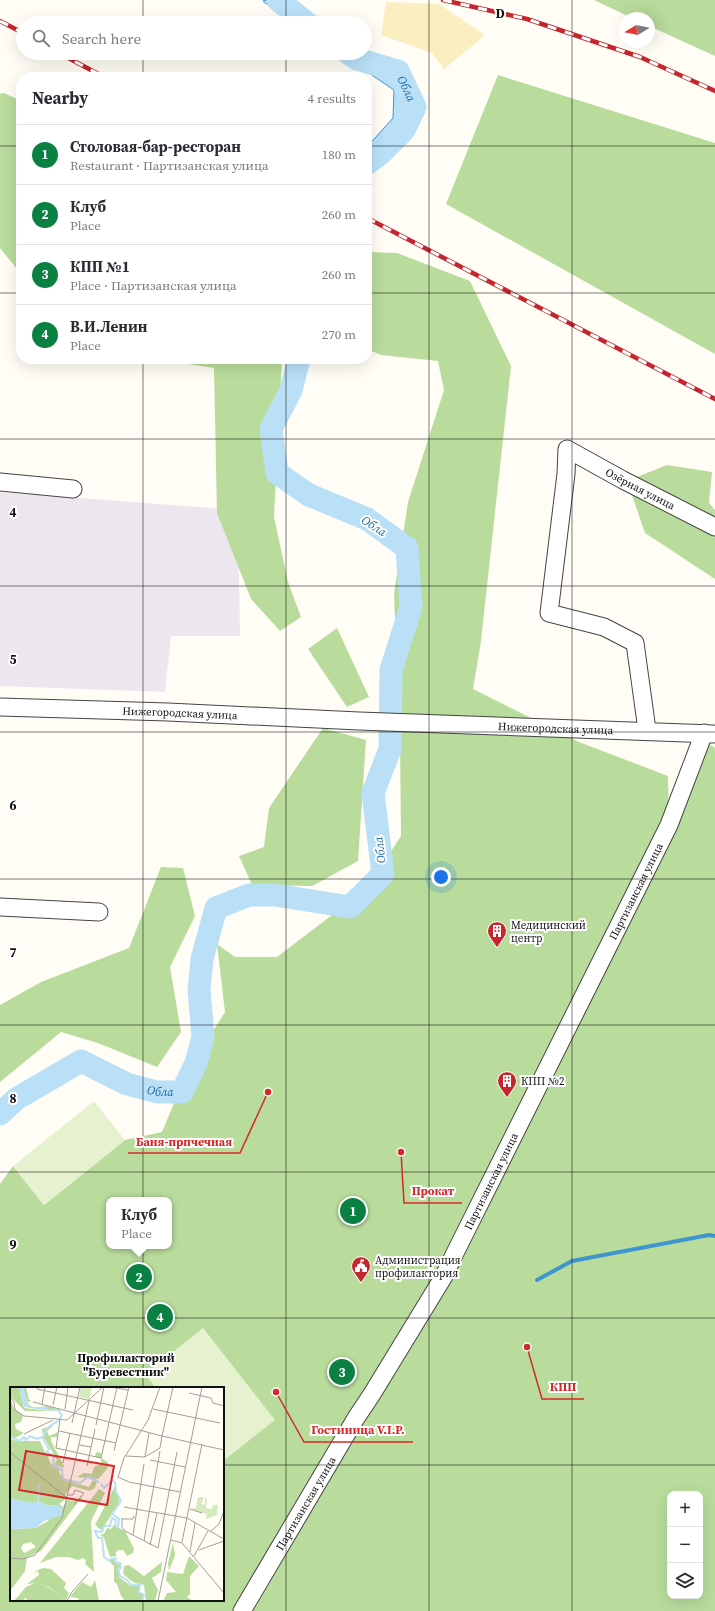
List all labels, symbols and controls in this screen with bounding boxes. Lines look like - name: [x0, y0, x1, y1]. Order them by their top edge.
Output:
- text: D: [495, 5, 505, 22]
- north arrow: [619, 12, 655, 48]
- search box: [16, 16, 372, 60]
- icon: search: [30, 27, 52, 49]
- text: Search here: [62, 28, 141, 49]
- water label: Обла: [393, 73, 420, 105]
- text: Nearby: [32, 86, 88, 110]
- text: 4 results: [308, 90, 356, 107]
- text: Столовая-бар-ресторан: [70, 136, 241, 157]
- text: 1: [41, 146, 49, 163]
- text: 180 m: [322, 146, 356, 163]
- text: Restaurant · Партизанская улица: [70, 157, 269, 174]
- text: Клуб: [70, 196, 106, 217]
- text: 2: [41, 206, 49, 223]
- text: 260 m: [322, 206, 356, 223]
- text: Place: [70, 217, 101, 234]
- text: КПП №1: [70, 256, 130, 277]
- text: 3: [41, 266, 49, 283]
- text: 260 m: [322, 266, 356, 283]
- text: Place · Партизанская улица: [70, 277, 237, 294]
- text: В.И.Ленин: [70, 316, 147, 337]
- text: 4: [41, 326, 49, 343]
- text: 270 m: [322, 326, 356, 343]
- text: Place: [70, 337, 101, 354]
- street label: Озёрная улица: [603, 465, 678, 514]
- text: 4: [9, 504, 17, 521]
- water label: Обла: [358, 512, 390, 540]
- text: 5: [9, 651, 17, 668]
- street label: Нижегородская улица: [122, 704, 238, 723]
- street label: Нижегородская улица: [498, 719, 614, 738]
- text: 6: [9, 797, 17, 814]
- water label: Обла: [370, 835, 390, 864]
- street label: Партизанская улица: [606, 840, 667, 943]
- your location: [431, 867, 451, 887]
- place label: Медицинский центр: [511, 918, 586, 946]
- building icon: Медицинский центр: [486, 920, 508, 948]
- text: 7: [9, 944, 17, 961]
- building icon: КПП №2: [496, 1070, 518, 1098]
- place label: КПП №2: [521, 1074, 565, 1089]
- water label: Обла: [145, 1082, 174, 1100]
- text: 8: [9, 1090, 17, 1107]
- callout: Баня-прпчечная: [128, 1129, 240, 1153]
- street label: Партизанская улица: [461, 1130, 522, 1232]
- text: Баня-прпчечная: [136, 1134, 232, 1150]
- callout: Прокат: [404, 1179, 462, 1203]
- text: Прокат: [412, 1183, 455, 1199]
- pin: 1: [340, 1196, 366, 1226]
- popup: [106, 1197, 172, 1249]
- text: Клуб: [121, 1204, 157, 1225]
- text: Place: [121, 1225, 152, 1242]
- text: 9: [9, 1236, 17, 1253]
- place label: Администрация профилактория: [375, 1253, 461, 1281]
- public building icon: Администрация профилактория: [350, 1255, 372, 1283]
- pin: 2: [126, 1262, 152, 1292]
- pin: 4: [147, 1302, 173, 1332]
- district label: Профилакторий "Буревестник": [77, 1350, 175, 1380]
- pin: 3: [329, 1357, 355, 1387]
- callout: КПП: [542, 1375, 584, 1399]
- text: КПП: [550, 1379, 576, 1395]
- inset map: [10, 1387, 224, 1601]
- callout: Гостиница V.I.P.: [304, 1418, 413, 1442]
- text: Гостиница V.I.P.: [311, 1422, 405, 1438]
- street label: Партизанская улица: [272, 1454, 340, 1553]
- map controls: [667, 1491, 703, 1599]
- button: +: [667, 1491, 703, 1527]
- button: −: [667, 1527, 703, 1563]
- button: layers: [667, 1563, 703, 1599]

